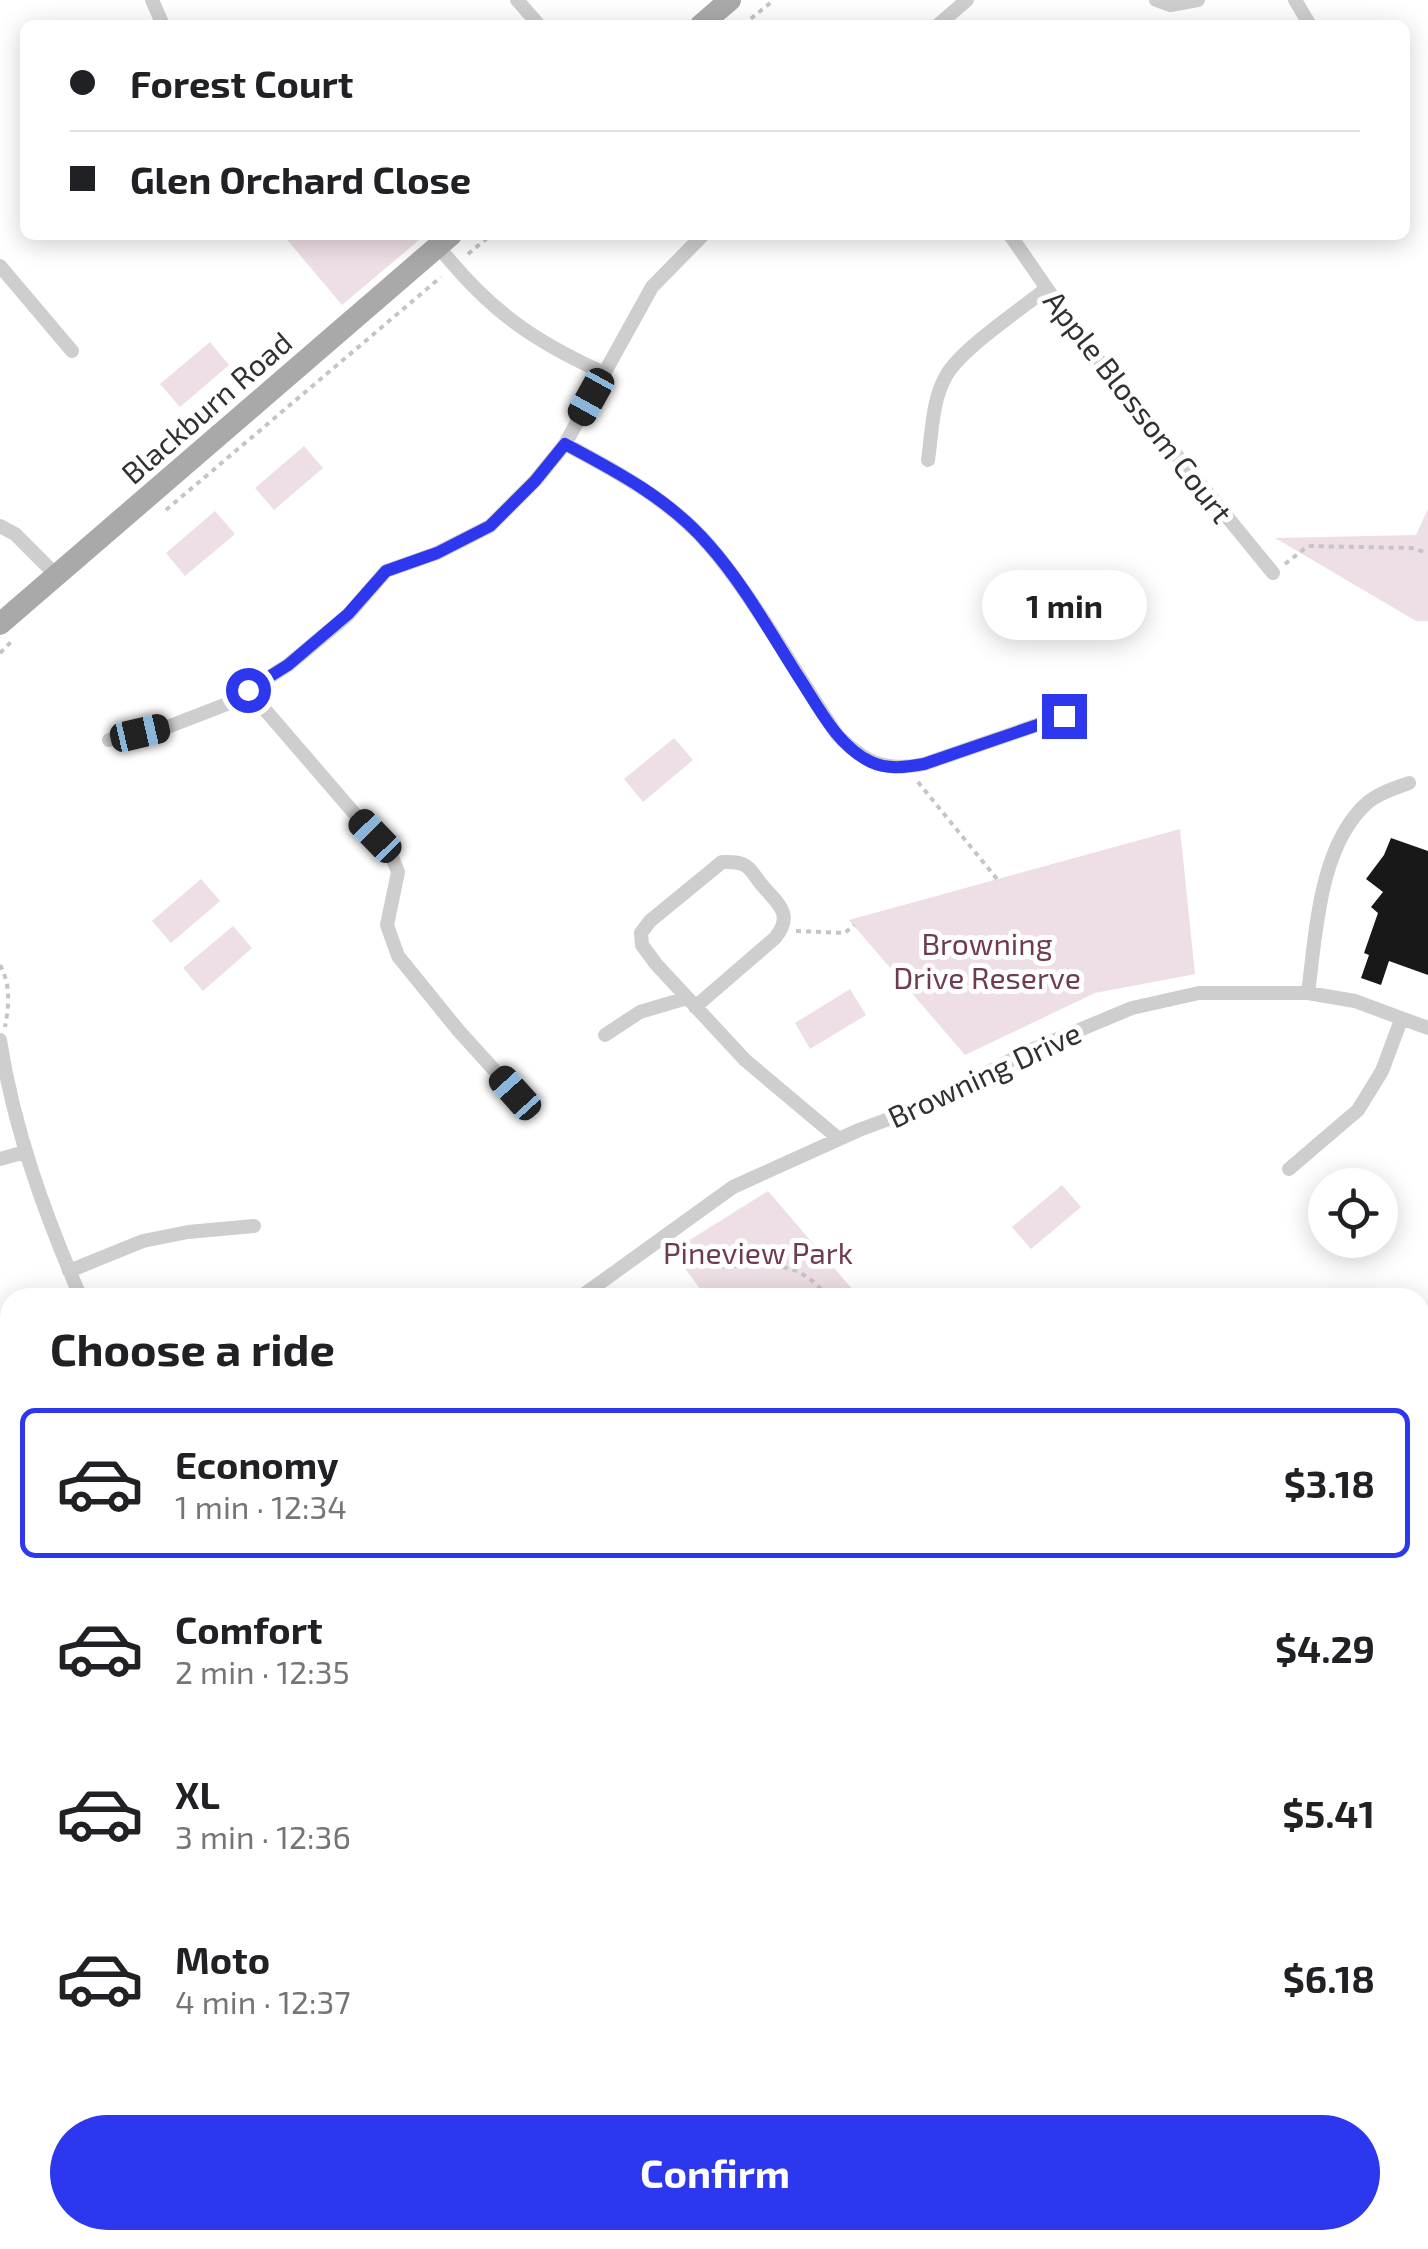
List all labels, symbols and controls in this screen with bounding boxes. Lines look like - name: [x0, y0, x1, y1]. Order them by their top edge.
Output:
- text: Forest Court: [130, 60, 353, 106]
- text: Glen Orchard Close: [130, 156, 471, 202]
- street label: Apple Blossom Court: [1037, 283, 1241, 529]
- street label: Blackburn Road: [114, 323, 298, 491]
- car: [563, 363, 619, 431]
- callout: 1 min: [982, 571, 1146, 641]
- text: 1 min: [1026, 586, 1103, 624]
- route start: [226, 668, 271, 713]
- route end: [1042, 694, 1087, 739]
- car: [107, 712, 173, 754]
- car: [343, 804, 407, 868]
- park label: Browning Drive Reserve: [893, 925, 1081, 995]
- street label: Browning Drive: [882, 1014, 1086, 1134]
- car: [484, 1061, 546, 1125]
- map controls: [1308, 1168, 1398, 1258]
- button: locate: [1308, 1168, 1398, 1258]
- park label: Pineview Park: [663, 1234, 853, 1270]
- text: Choose a ride: [50, 1321, 335, 1375]
- icon: car: [55, 1438, 145, 1528]
- text: Economy: [175, 1441, 339, 1487]
- text: $3.18: [1284, 1460, 1375, 1506]
- text: 1 min · 12:34: [175, 1487, 347, 1525]
- icon: car: [55, 1603, 145, 1693]
- text: Comfort: [175, 1606, 323, 1652]
- text: $4.29: [1275, 1625, 1375, 1671]
- text: 2 min · 12:35: [175, 1652, 350, 1690]
- icon: car: [55, 1768, 145, 1858]
- text: XL: [175, 1771, 220, 1817]
- text: $5.41: [1282, 1790, 1375, 1836]
- text: 3 min · 12:36: [175, 1817, 351, 1855]
- icon: car: [55, 1933, 145, 2023]
- text: Moto: [175, 1936, 270, 1982]
- text: $6.18: [1283, 1955, 1375, 2001]
- text: 4 min · 12:37: [175, 1982, 351, 2020]
- button: Confirm: [50, 2115, 1380, 2230]

